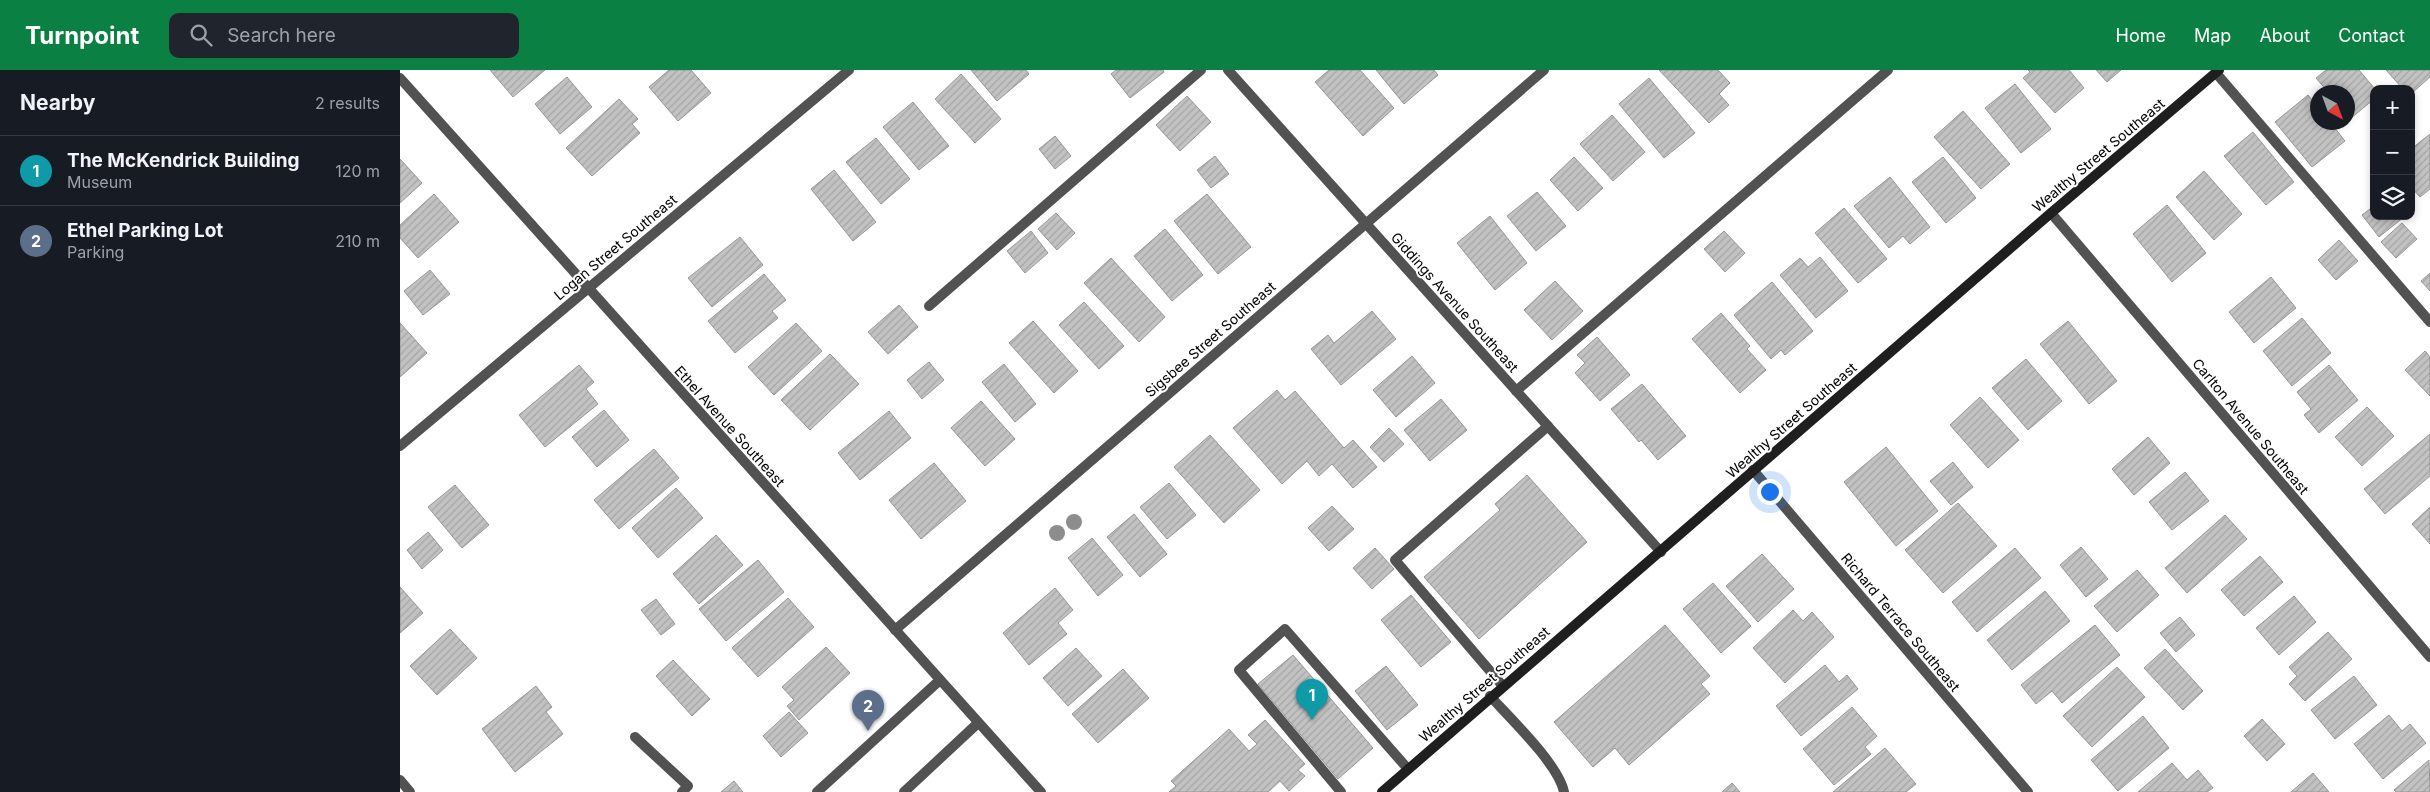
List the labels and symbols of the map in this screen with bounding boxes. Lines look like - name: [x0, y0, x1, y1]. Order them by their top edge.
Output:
- north arrow: [2310, 85, 2355, 130]
- street label: Wealthy Street Southeast: [2028, 94, 2168, 215]
- street label: Logan Street Southeast: [550, 190, 680, 303]
- street label: Giddings Avenue Southeast: [1388, 229, 1523, 376]
- street label: Sigsbee Street Southeast: [1141, 277, 1279, 400]
- street label: Carlton Avenue Southeast: [2189, 355, 2313, 498]
- street label: Wealthy Street Southeast: [1722, 358, 1860, 481]
- street label: Ethel Avenue Southeast: [671, 362, 789, 490]
- your location: [1757, 479, 1783, 505]
- street label: Richard Terrace Southeast: [1838, 549, 1964, 695]
- street label: Wealthy Street Southeast: [1415, 622, 1553, 745]
- pin: 1: [1296, 679, 1328, 720]
- pin: 2: [852, 690, 884, 731]

